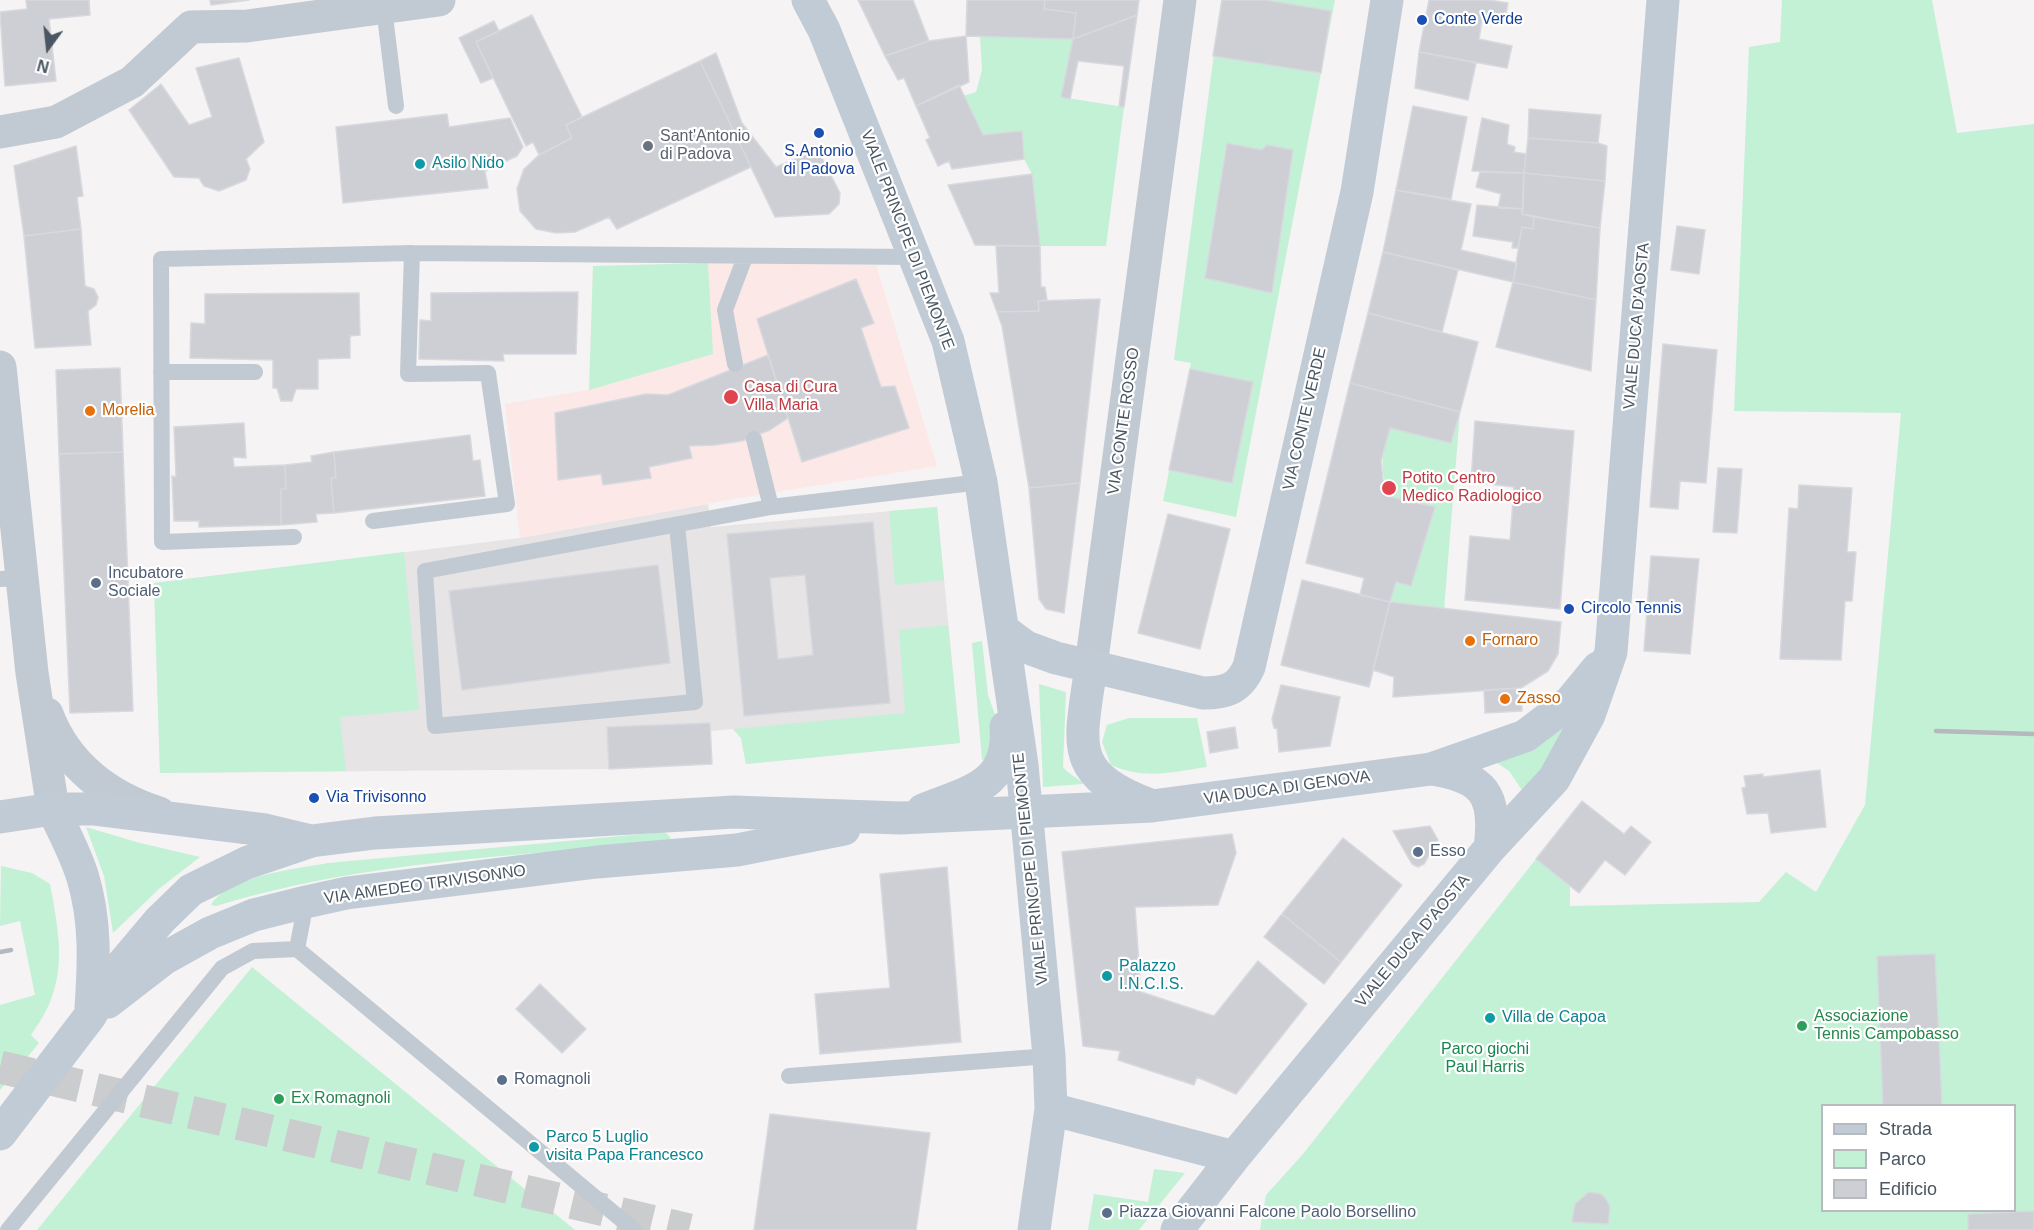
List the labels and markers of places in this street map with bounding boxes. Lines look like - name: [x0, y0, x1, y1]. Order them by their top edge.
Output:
- place label: Conte Verde: [1434, 10, 1523, 30]
- marker: Conte Verde: [1415, 13, 1429, 27]
- marker: S.Antonio di Padova: [812, 126, 826, 140]
- place label: Sant'Antonio di Padova: [660, 127, 750, 165]
- marker: Sant'Antonio di Padova: [641, 139, 655, 153]
- place label: S.Antonio di Padova: [783, 142, 855, 180]
- place label: Asilo Nido: [432, 154, 504, 174]
- marker: Asilo Nido: [413, 157, 427, 171]
- place label: Casa di Cura Villa Maria: [744, 378, 837, 416]
- marker: Casa di Cura Villa Maria: [722, 388, 740, 406]
- place label: Morelia: [102, 401, 154, 421]
- marker: Morelia: [83, 404, 97, 418]
- place label: Potito Centro Medico Radiologico: [1402, 469, 1542, 507]
- marker: Potito Centro Medico Radiologico: [1380, 479, 1398, 497]
- place label: Incubatore Sociale: [108, 564, 184, 602]
- marker: Incubatore Sociale: [89, 576, 103, 590]
- place label: Circolo Tennis: [1581, 599, 1681, 619]
- marker: Circolo Tennis: [1562, 602, 1576, 616]
- place label: Fornaro: [1482, 631, 1538, 651]
- marker: Fornaro: [1463, 634, 1477, 648]
- place label: Zasso: [1517, 689, 1561, 709]
- marker: Zasso: [1498, 692, 1512, 706]
- place label: Via Trivisonno: [326, 788, 426, 808]
- marker: Via Trivisonno: [307, 791, 321, 805]
- place label: Esso: [1430, 842, 1466, 862]
- marker: Esso: [1411, 845, 1425, 859]
- place label: Palazzo I.N.C.I.S.: [1119, 957, 1184, 995]
- marker: Palazzo I.N.C.I.S.: [1100, 969, 1114, 983]
- place label: Associazione Tennis Campobasso: [1814, 1007, 1959, 1045]
- place label: Villa de Capoa: [1502, 1008, 1606, 1028]
- marker: Villa de Capoa: [1483, 1011, 1497, 1025]
- marker: Associazione Tennis Campobasso: [1795, 1019, 1809, 1033]
- place label: Romagnoli: [514, 1070, 590, 1090]
- marker: Romagnoli: [495, 1073, 509, 1087]
- place label: Ex Romagnoli: [291, 1089, 391, 1109]
- marker: Ex Romagnoli: [272, 1092, 286, 1106]
- place label: Parco 5 Luglio visita Papa Francesco: [546, 1128, 703, 1166]
- marker: Parco 5 Luglio visita Papa Francesco: [527, 1140, 541, 1154]
- place label: Piazza Giovanni Falcone Paolo Borsellino: [1119, 1203, 1416, 1223]
- marker: Piazza Giovanni Falcone Paolo Borsellino: [1100, 1206, 1114, 1220]

